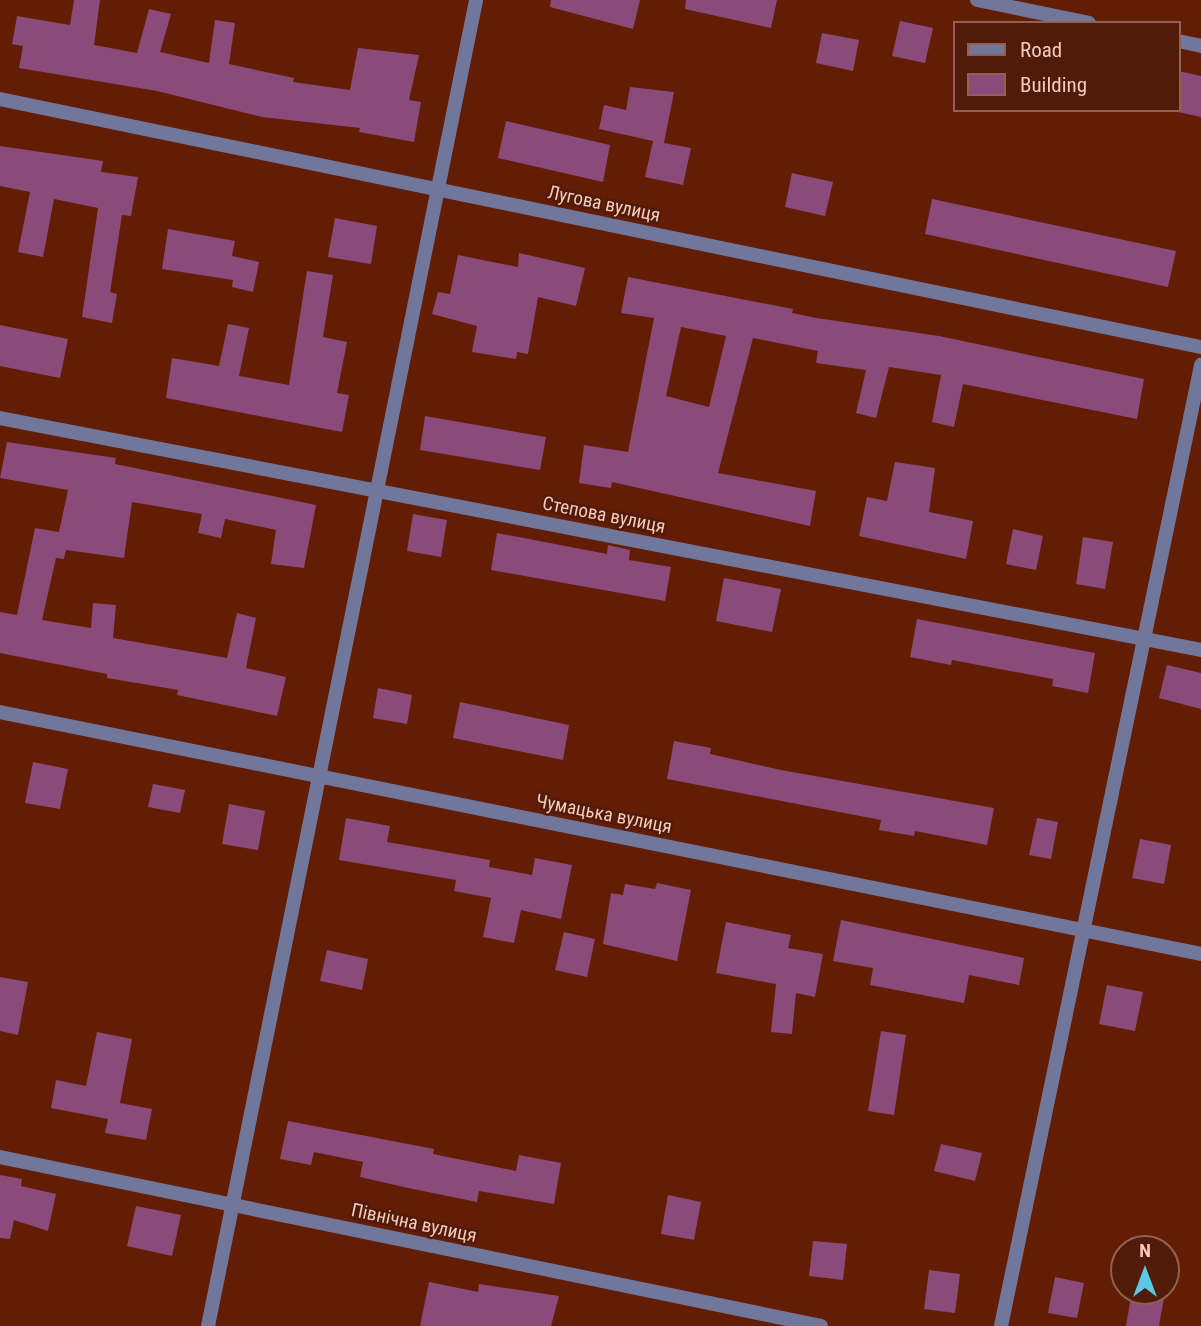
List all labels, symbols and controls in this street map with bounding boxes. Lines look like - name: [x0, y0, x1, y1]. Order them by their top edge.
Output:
- legend: [953, 21, 1180, 112]
- text: Road: [1020, 38, 1062, 62]
- text: Building: [1020, 73, 1087, 97]
- street label: Лугова вулиця: [546, 181, 662, 227]
- street label: Степова вулиця: [541, 492, 667, 538]
- street label: Чумацька вулиця: [534, 790, 674, 838]
- street label: Північна вулиця: [349, 1199, 479, 1247]
- north arrow: [1110, 1235, 1180, 1305]
- text: N: [1139, 1239, 1151, 1262]

